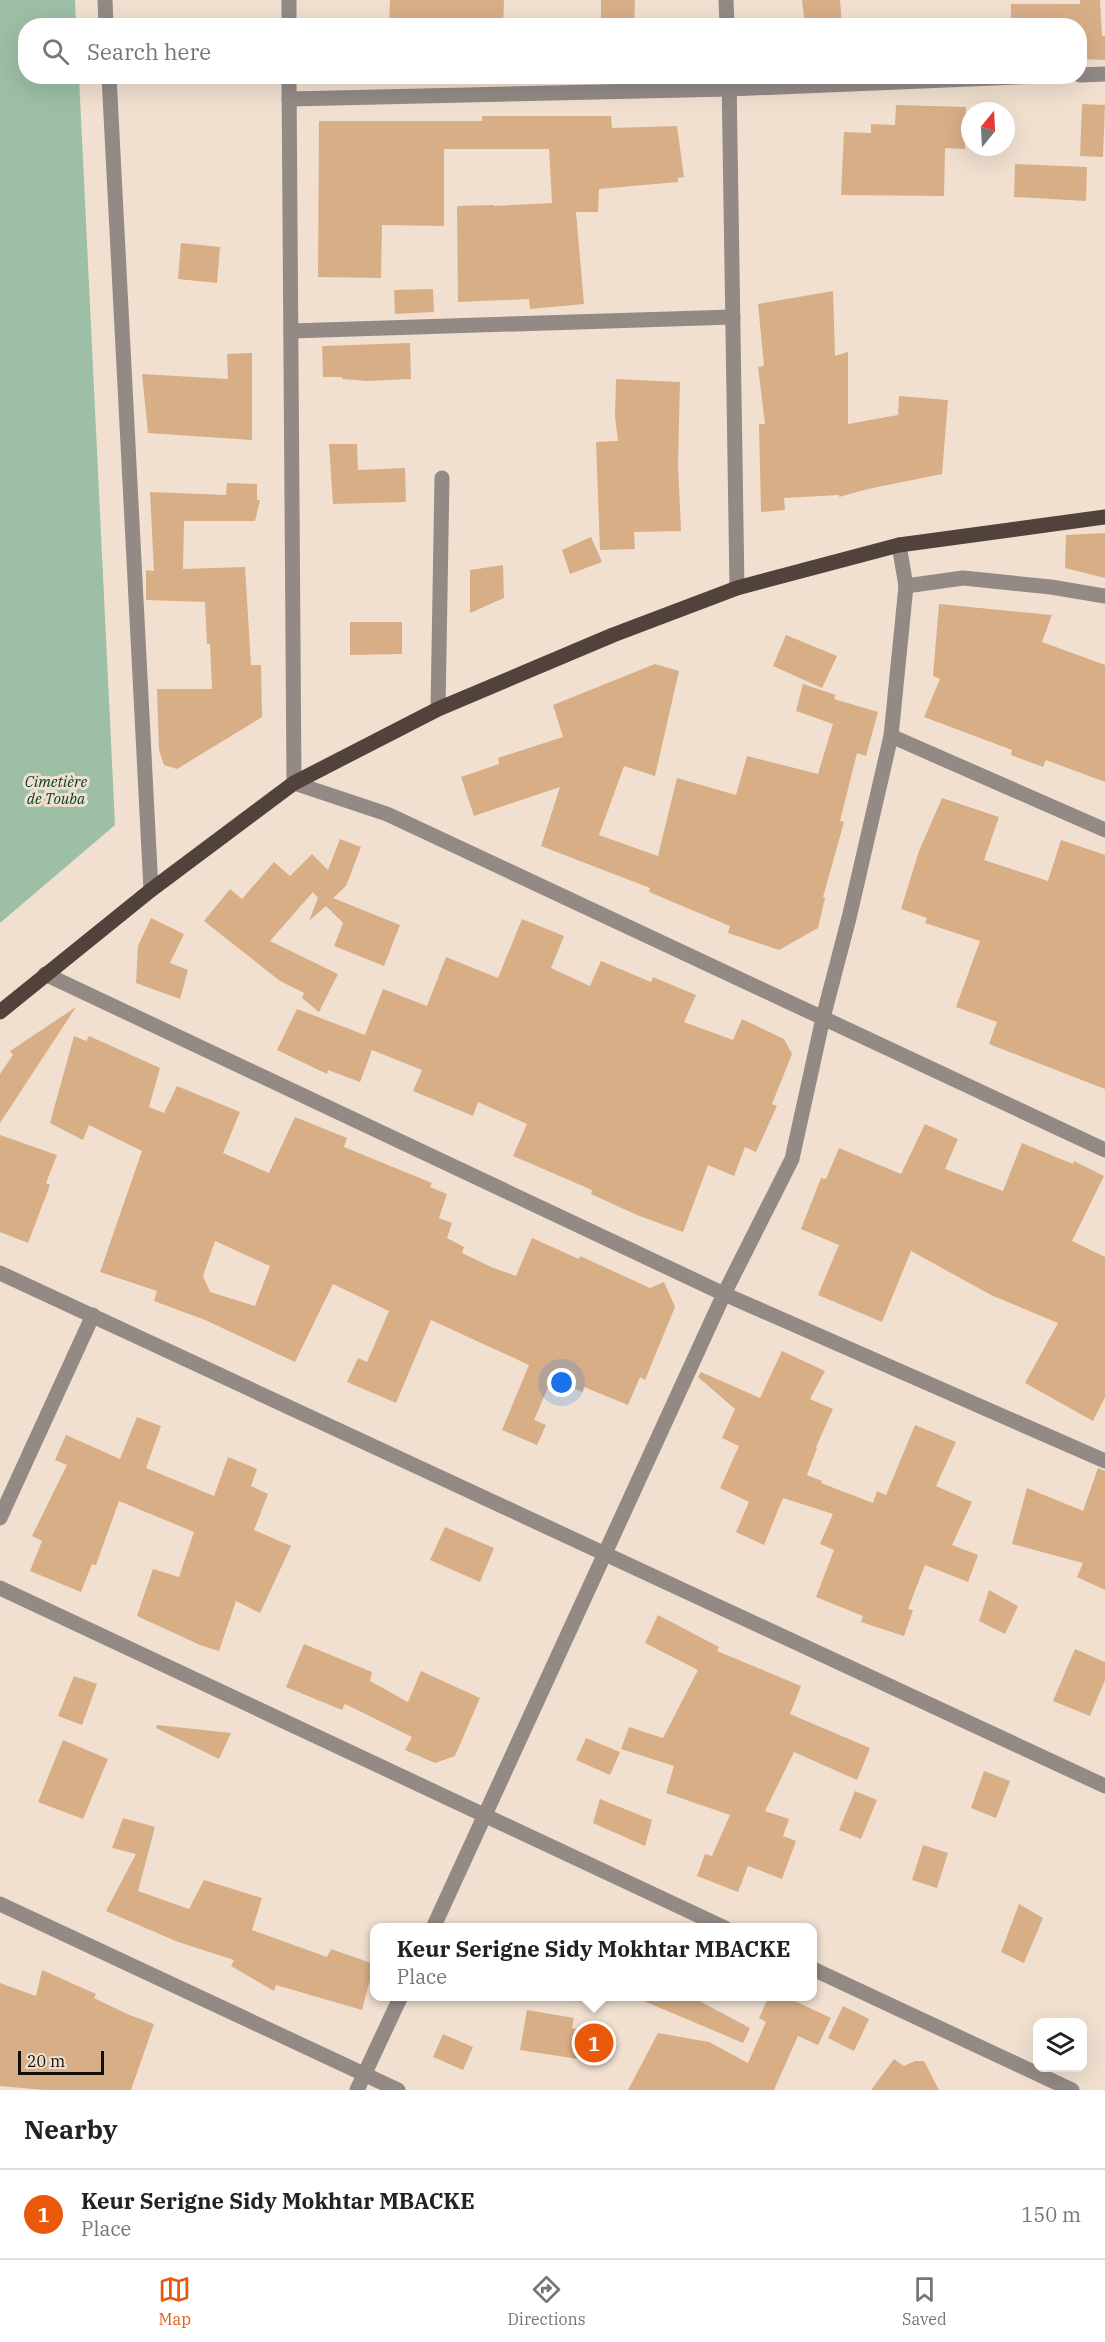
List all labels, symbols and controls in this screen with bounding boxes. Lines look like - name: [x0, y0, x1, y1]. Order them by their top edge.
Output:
- search box: [18, 18, 1087, 84]
- icon: search: [39, 35, 72, 68]
- text: Search here: [87, 37, 211, 66]
- north arrow: [961, 102, 1015, 156]
- park label: Cimetière de Touba: [25, 772, 87, 808]
- your location: [547, 1368, 576, 1397]
- popup: [370, 1923, 817, 2001]
- text: Keur Serigne Sidy Mokhtar MBACKE: [397, 1934, 790, 1963]
- text: Place: [397, 1963, 447, 1990]
- map controls: [1033, 2018, 1087, 2072]
- button: layers: [1033, 2018, 1087, 2072]
- pin: 1: [574, 2020, 614, 2066]
- scale bar: [18, 2048, 104, 2076]
- text: 20 m: [27, 2051, 65, 2071]
- text: Nearby: [24, 2112, 118, 2146]
- text: Keur Serigne Sidy Mokhtar MBACKE: [81, 2186, 475, 2215]
- text: 1: [38, 2201, 50, 2228]
- text: 150 m: [1021, 2201, 1081, 2228]
- text: Place: [81, 2215, 131, 2242]
- tab: Map: [158, 2273, 191, 2329]
- tab: Directions: [508, 2273, 586, 2329]
- tab: Saved: [902, 2273, 947, 2329]

